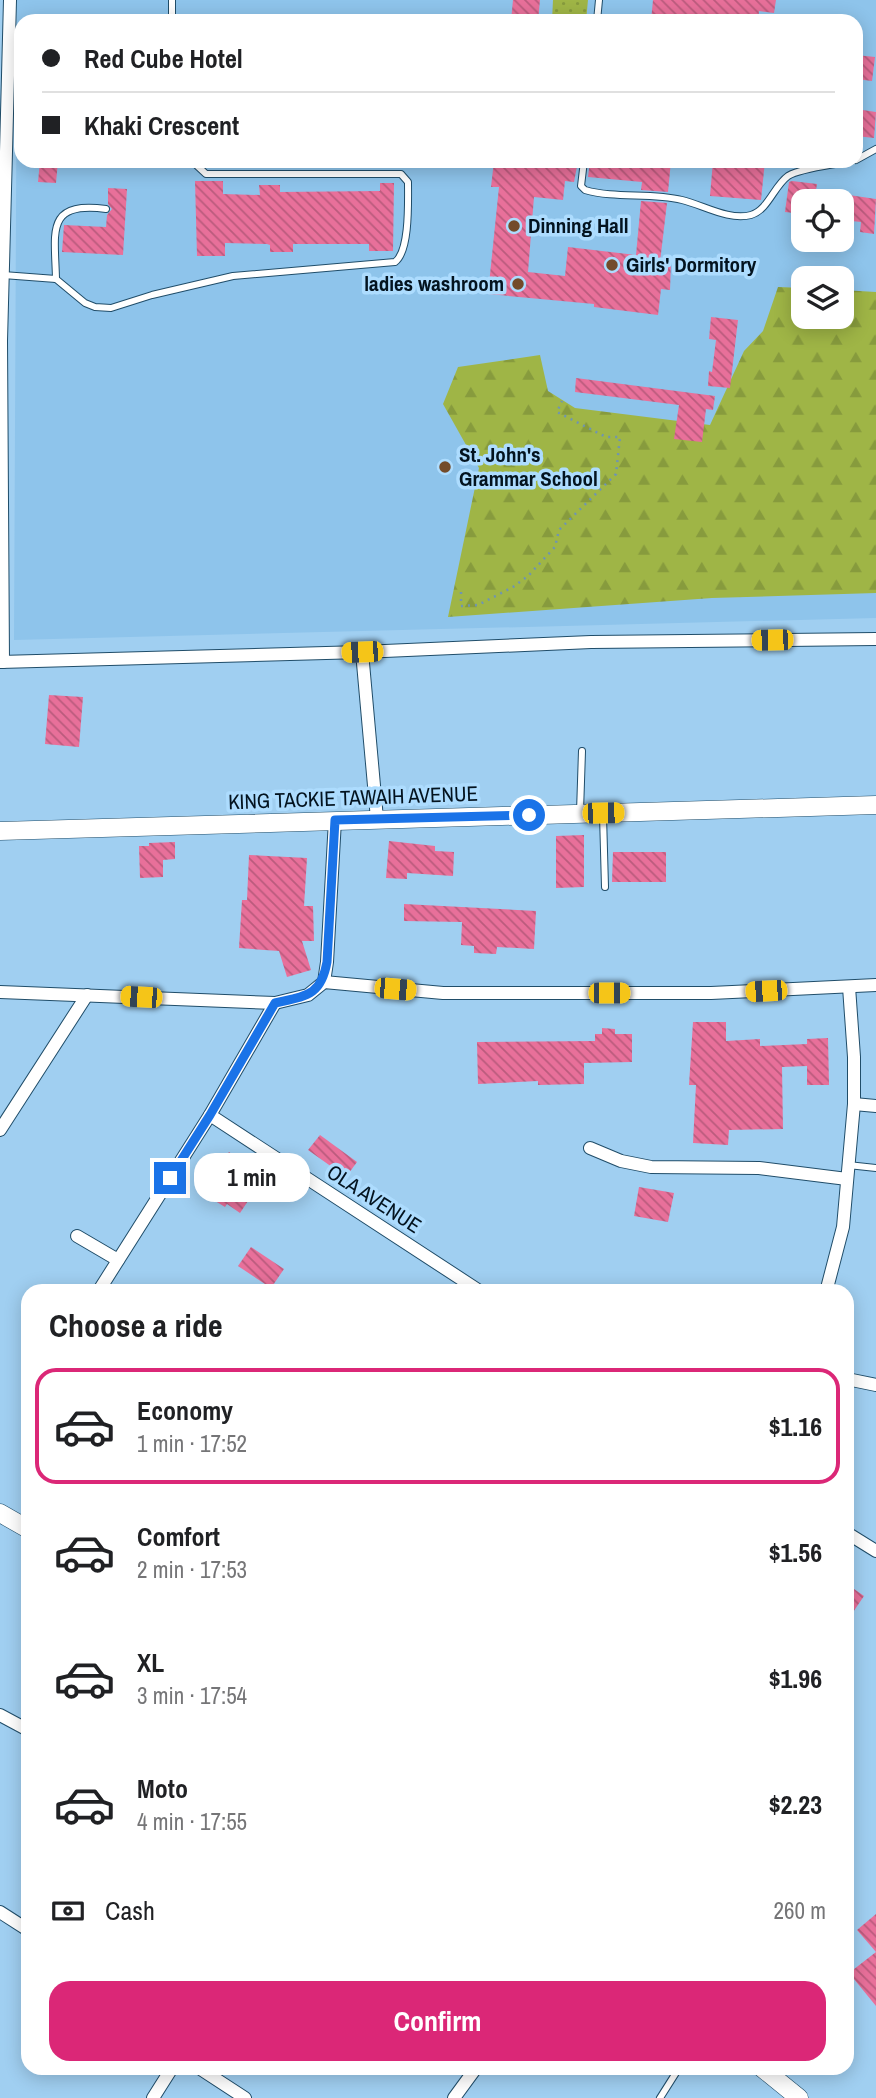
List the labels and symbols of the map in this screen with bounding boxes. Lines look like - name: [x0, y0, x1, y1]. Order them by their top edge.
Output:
- place label: Dinning Hall: [528, 211, 628, 240]
- marker: Dinning Hall: [506, 218, 522, 234]
- place label: Girls' Dormitory: [626, 250, 757, 279]
- marker: Girls' Dormitory: [604, 257, 620, 273]
- place label: ladies washroom: [364, 269, 504, 298]
- marker: ladies washroom: [510, 276, 526, 292]
- place label: St. John's Grammar School: [459, 440, 598, 493]
- marker: St. John's Grammar School: [437, 459, 453, 475]
- car: [751, 629, 794, 651]
- car: [341, 641, 384, 663]
- street label: KING TACKIE TAWAIH AVENUE: [228, 779, 478, 816]
- route start: [513, 799, 545, 831]
- car: [582, 802, 625, 824]
- car: [374, 977, 417, 1001]
- car: [745, 979, 788, 1003]
- car: [589, 983, 631, 1004]
- car: [120, 985, 163, 1009]
- callout: 1 min: [194, 1154, 310, 1202]
- street label: OLA AVENUE: [322, 1157, 427, 1240]
- route end: [154, 1162, 186, 1194]

